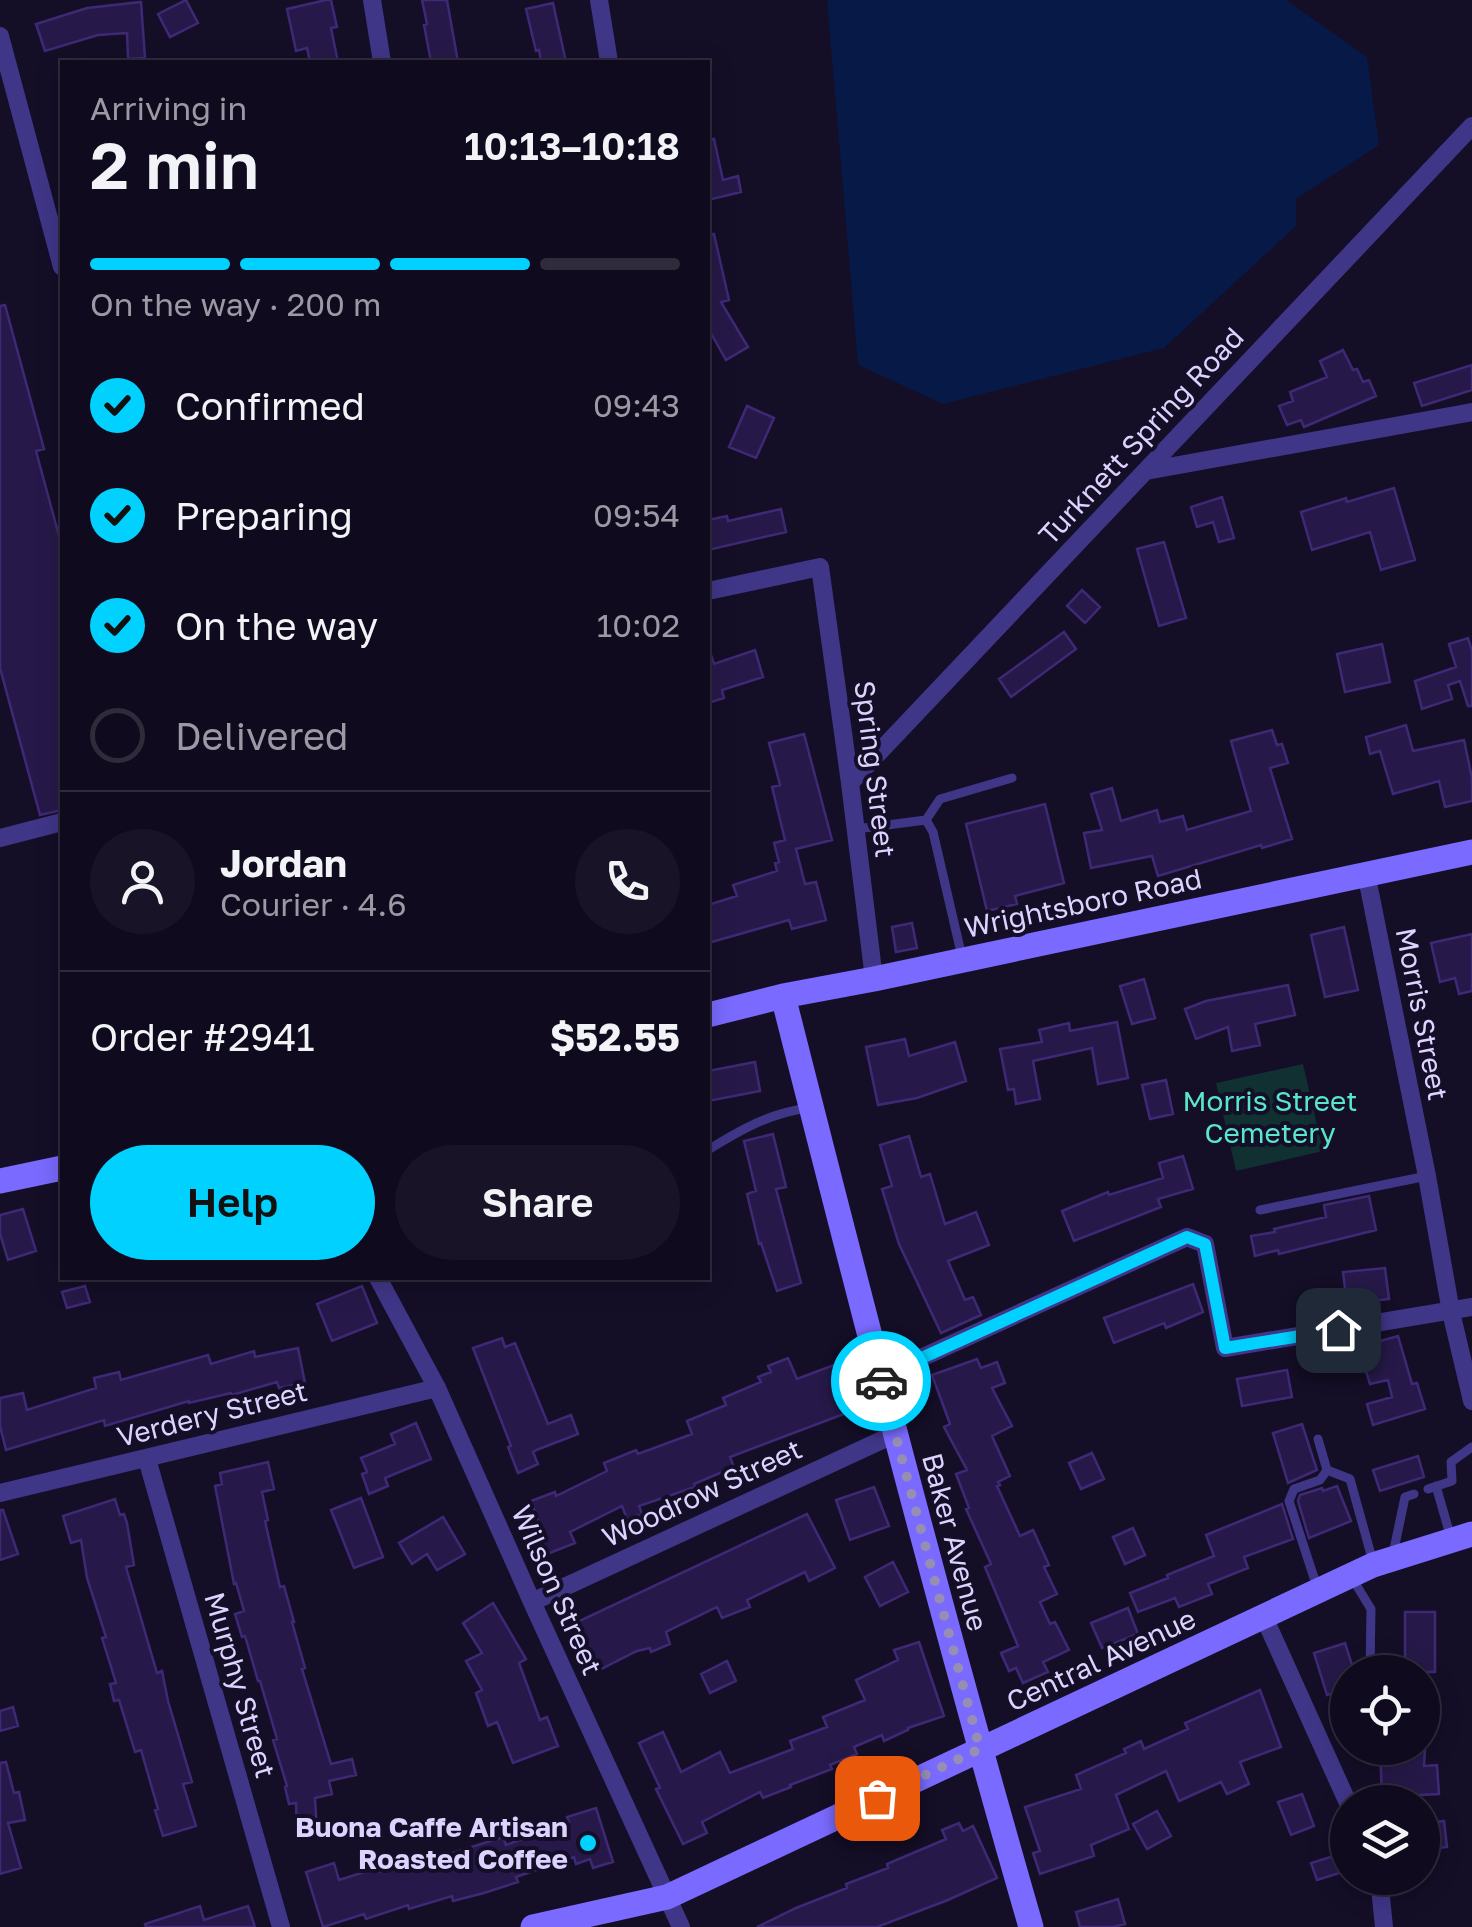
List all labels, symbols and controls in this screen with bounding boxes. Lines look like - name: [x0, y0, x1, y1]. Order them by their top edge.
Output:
- text: Arriving in: [90, 89, 247, 127]
- text: 10:13–10:18: [464, 123, 680, 168]
- text: 2 min: [90, 125, 259, 203]
- text: On the way · 200 m: [90, 285, 381, 323]
- street label: Turknett Spring Road: [1031, 320, 1250, 551]
- icon: check: [90, 378, 145, 433]
- text: Confirmed: [175, 383, 365, 428]
- text: 09:43: [593, 386, 680, 424]
- icon: check: [90, 488, 145, 543]
- text: Preparing: [175, 493, 353, 538]
- text: 09:54: [593, 496, 680, 534]
- icon: check: [90, 598, 145, 653]
- text: On the way: [175, 603, 378, 648]
- text: 10:02: [597, 606, 680, 644]
- street label: Spring Street: [848, 679, 903, 859]
- text: Delivered: [175, 713, 348, 758]
- button: person: [90, 829, 195, 934]
- button: phone: [575, 829, 680, 934]
- text: Jordan: [220, 840, 347, 885]
- street label: Wrightsboro Road: [961, 861, 1205, 944]
- text: Courier · 4.6: [220, 885, 407, 923]
- street label: Morris Street: [1390, 925, 1455, 1103]
- text: Order #2941: [90, 1014, 315, 1059]
- text: $52.55: [550, 1014, 680, 1059]
- park label: Morris Street Cemetery: [1183, 1084, 1357, 1149]
- button: Help: [90, 1145, 375, 1260]
- button: Share: [395, 1145, 680, 1260]
- pin: [1296, 1288, 1381, 1373]
- icon: home: [1311, 1303, 1366, 1358]
- courier: [831, 1331, 931, 1431]
- icon: car: [854, 1354, 909, 1409]
- street label: Verdery Street: [113, 1374, 310, 1453]
- street label: Woodrow Street: [597, 1432, 807, 1553]
- street label: Baker Avenue: [916, 1449, 995, 1634]
- street label: Wilson Street: [505, 1500, 610, 1680]
- street label: Murphy Street: [198, 1588, 283, 1781]
- street label: Central Avenue: [1001, 1601, 1201, 1718]
- map controls: [1330, 1655, 1440, 1895]
- button: locate: [1330, 1655, 1440, 1765]
- pin: [835, 1756, 920, 1841]
- icon: bag: [850, 1771, 905, 1826]
- button: layers: [1330, 1785, 1440, 1895]
- place label: Buona Caffe Artisan Roasted Coffee: [295, 1810, 568, 1875]
- marker: Buona Caffe Artisan Roasted Coffee: [577, 1832, 599, 1854]

